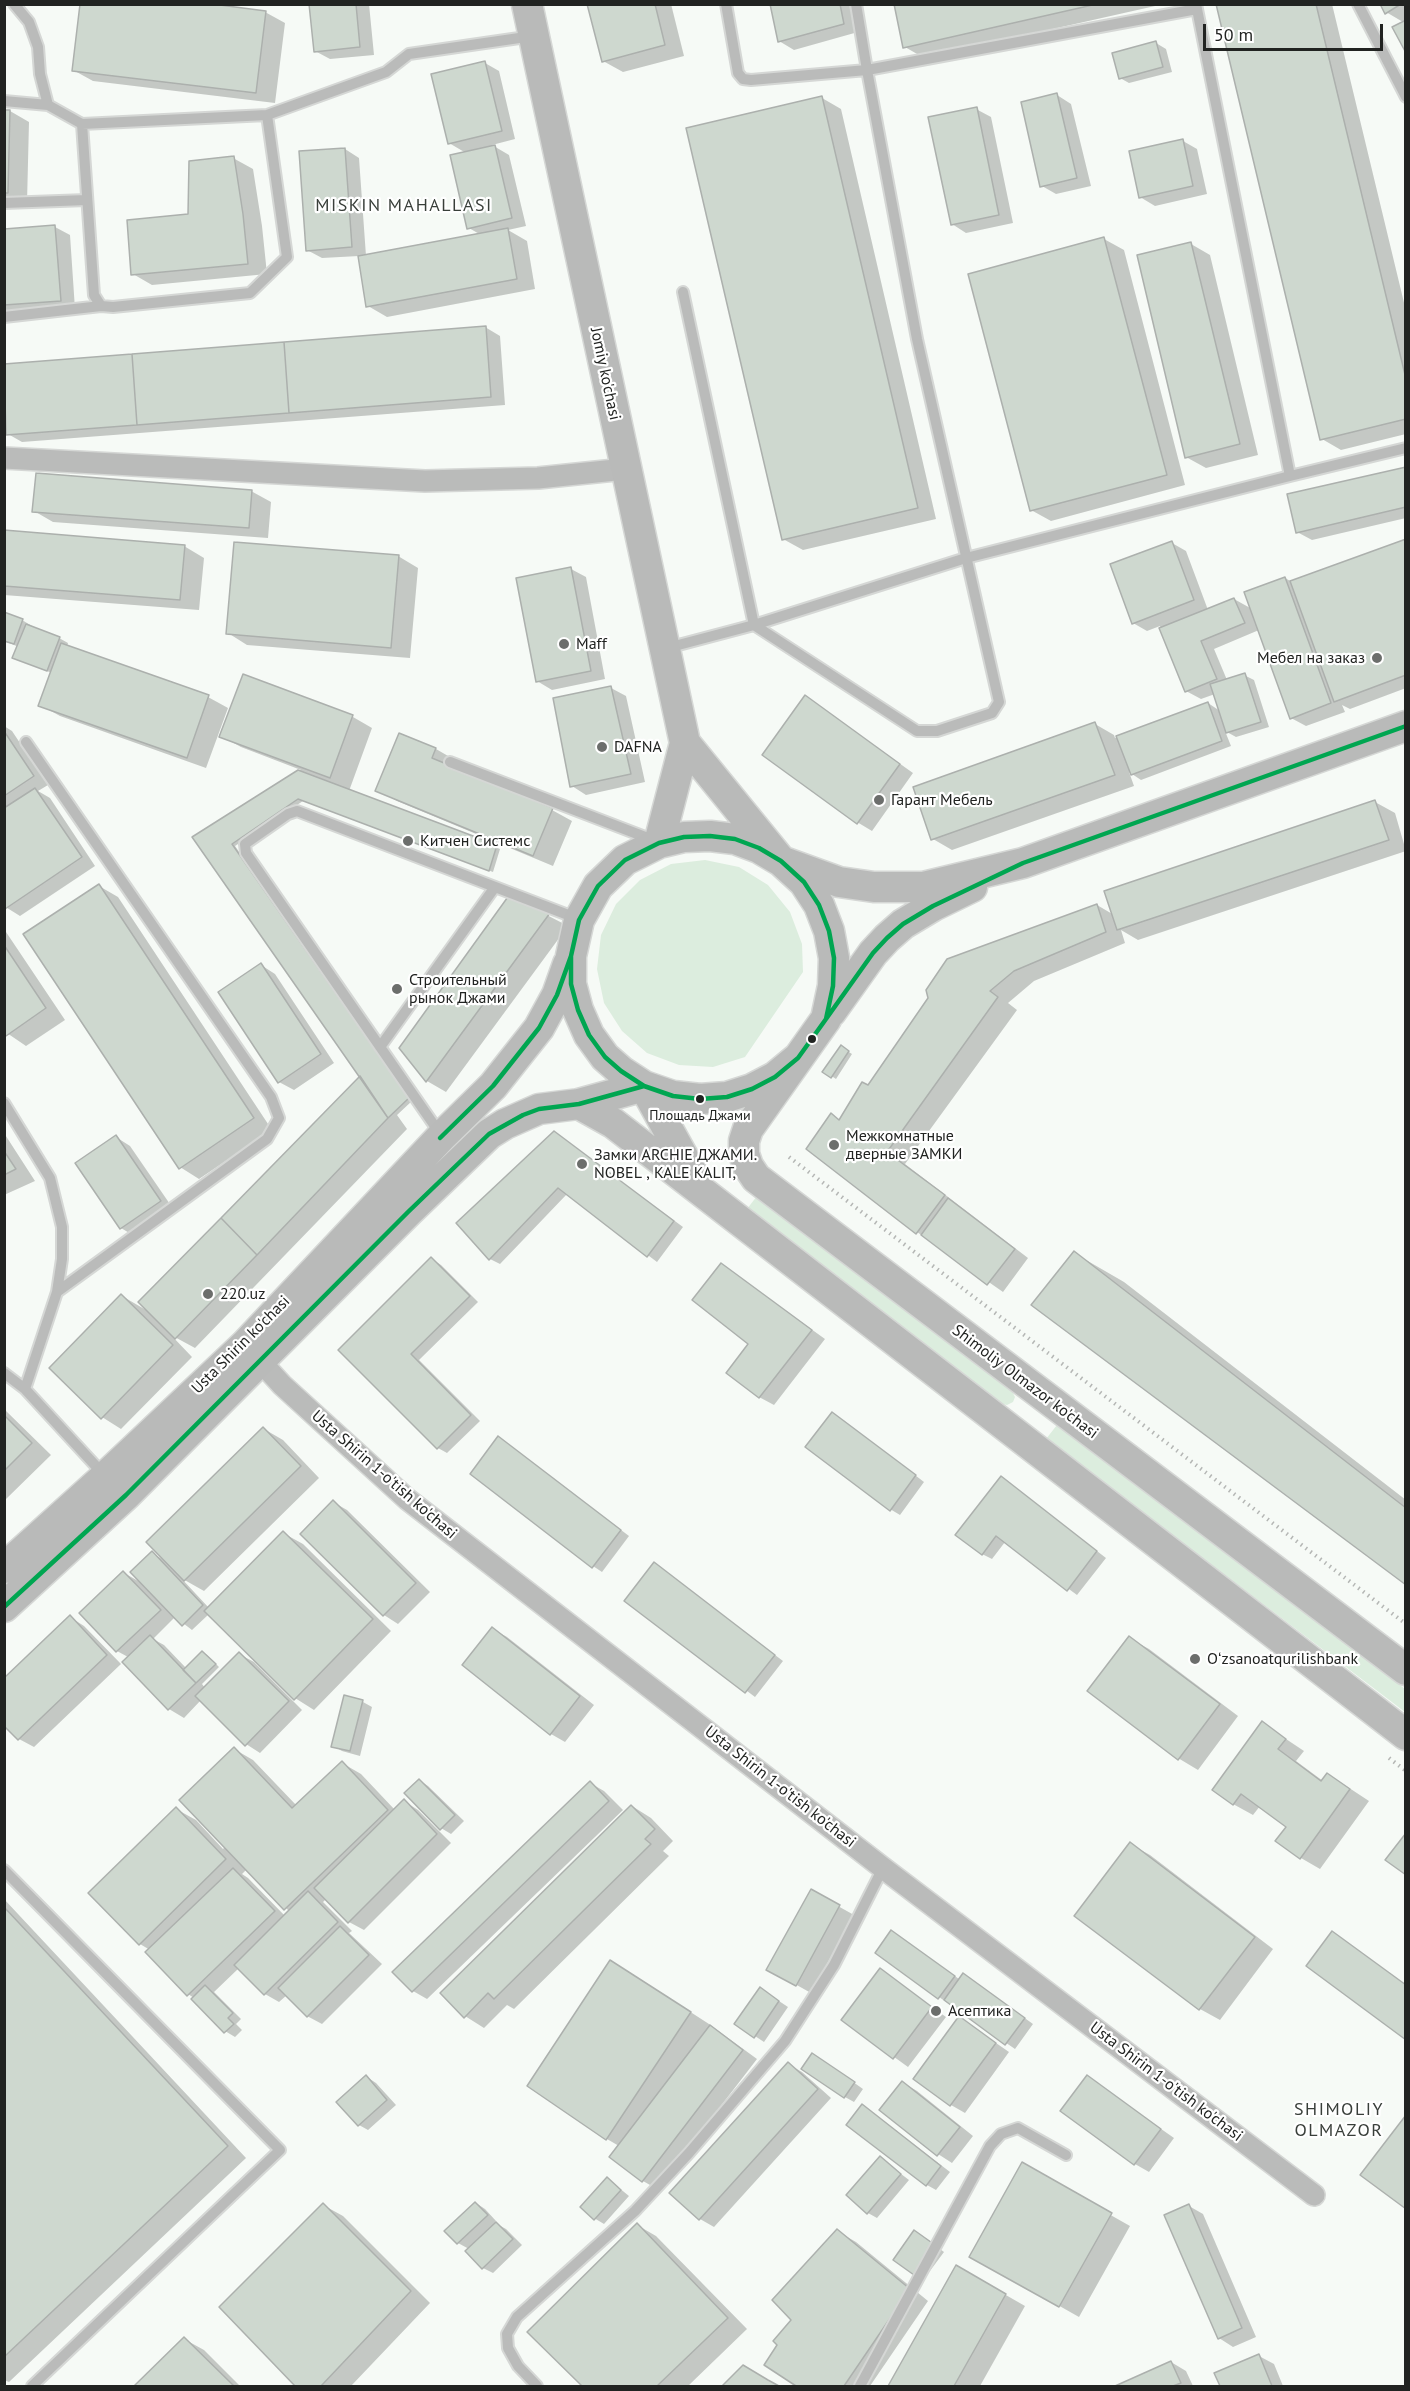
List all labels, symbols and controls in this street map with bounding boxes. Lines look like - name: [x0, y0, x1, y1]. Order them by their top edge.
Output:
- scale bar: [1206, 12, 1386, 50]
- text: 50 m: [1214, 23, 1253, 46]
- district label: MISKIN MAHALLASI: [315, 195, 493, 217]
- street label: Jomiy ko'chasi: [586, 326, 624, 422]
- place label: Maff: [576, 634, 607, 654]
- marker: Maff: [557, 637, 571, 651]
- place label: Мебел на заказ: [1257, 648, 1365, 668]
- marker: Мебел на заказ: [1370, 651, 1384, 665]
- place label: DAFNA: [614, 737, 662, 757]
- marker: DAFNA: [595, 740, 609, 754]
- place label: Гарант Мебель: [891, 790, 993, 810]
- marker: Гарант Мебель: [872, 793, 886, 807]
- place label: Китчен Системс: [420, 831, 530, 851]
- marker: Китчен Системс: [401, 834, 415, 848]
- place label: Строительный рынок Джами: [409, 970, 507, 1008]
- marker: Строительный рынок Джами: [390, 982, 404, 996]
- unlabelled marker: [806, 1033, 818, 1045]
- marker: Площадь Джами: [694, 1093, 706, 1105]
- place label: Площадь Джами: [649, 1108, 751, 1124]
- place label: Межкомнатные дверные ЗАМКИ: [846, 1126, 962, 1164]
- marker: Межкомнатные дверные ЗАМКИ: [827, 1138, 841, 1152]
- place label: Замки ARCHIE ДЖАМИ. NOBEL , KALE KALIT,: [594, 1145, 757, 1183]
- marker: Замки ARCHIE ДЖАМИ. NOBEL , KALE KALIT,: [575, 1157, 589, 1171]
- place label: 220.uz: [220, 1284, 265, 1304]
- marker: 220.uz: [201, 1287, 215, 1301]
- street label: Usta Shirin ko'chasi: [188, 1292, 294, 1398]
- street label: Shimoliy Olmazor ko'chasi: [948, 1321, 1102, 1443]
- street label: Usta Shirin 1-o'tish ko'chasi: [307, 1407, 461, 1543]
- place label: Oʻzsanoatqurilishbank: [1207, 1649, 1358, 1669]
- marker: Oʻzsanoatqurilishbank: [1188, 1652, 1202, 1666]
- street label: Usta Shirin 1-o'tish ko'chasi: [701, 1722, 859, 1852]
- place label: Асептика: [948, 2001, 1011, 2021]
- marker: Асептика: [929, 2004, 943, 2018]
- street label: Usta Shirin 1-o'tish ko'chasi: [1086, 2018, 1246, 2146]
- district label: SHIMOLIY OLMAZOR: [1294, 2099, 1384, 2142]

